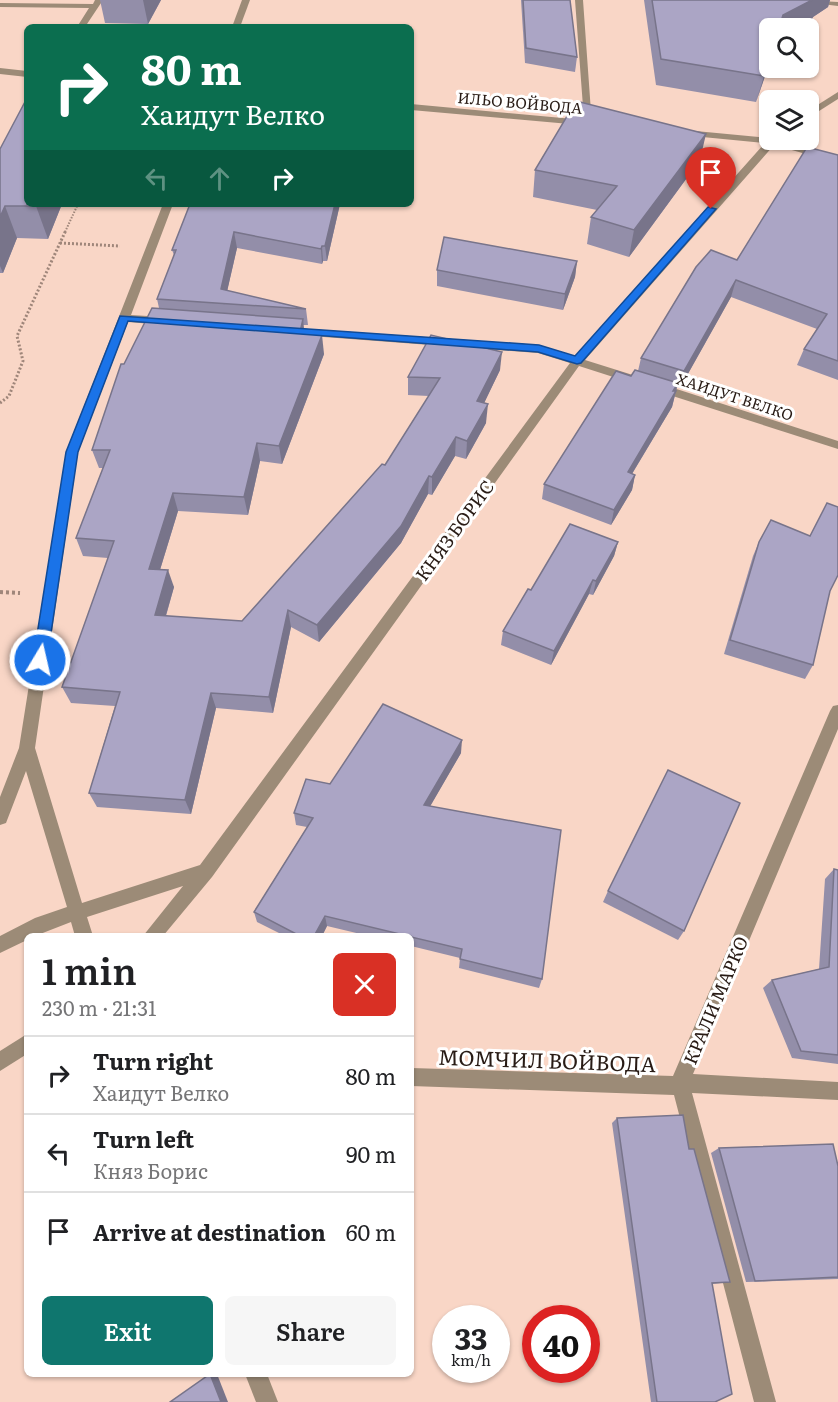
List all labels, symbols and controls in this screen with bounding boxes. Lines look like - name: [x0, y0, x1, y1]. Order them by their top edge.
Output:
- map controls: [759, 18, 819, 150]
- button: search: [759, 18, 819, 78]
- text: 80 m: [141, 36, 242, 98]
- icon: right: [42, 48, 120, 126]
- street label: ИЛЬО ВОЙВОДА: [457, 85, 583, 119]
- button: layers: [759, 90, 819, 150]
- text: Хаидут Велко: [141, 93, 325, 133]
- pin: [685, 147, 736, 209]
- icon: arrive: [694, 156, 727, 189]
- icon: left: [140, 162, 173, 195]
- icon: ahead: [203, 162, 236, 195]
- icon: right: [266, 162, 299, 195]
- street label: ХАИДУТ ВЕЛКО: [674, 366, 796, 426]
- street label: КНЯЗ БОРИС: [408, 474, 500, 586]
- position arrow: [8, 628, 72, 692]
- street label: КРАЛИ МАРКО: [676, 932, 754, 1068]
- text: 1 min: [42, 943, 137, 996]
- button: close: [333, 953, 396, 1016]
- text: 230 m · 21:31: [42, 992, 156, 1022]
- street label: МОМЧИЛ ВОЙВОДА: [437, 1040, 657, 1078]
- text: Turn right: [93, 1044, 213, 1077]
- icon: right: [42, 1059, 75, 1092]
- text: 80 m: [345, 1059, 396, 1092]
- text: Хаидут Велко: [93, 1077, 229, 1107]
- text: Turn left: [93, 1122, 194, 1155]
- icon: left: [42, 1137, 75, 1170]
- text: 90 m: [346, 1137, 396, 1170]
- text: Княз Борис: [93, 1155, 208, 1185]
- icon: arrive: [42, 1215, 75, 1248]
- text: Arrive at destination: [93, 1215, 326, 1248]
- text: 60 m: [346, 1215, 396, 1248]
- button: Exit: [42, 1296, 213, 1365]
- button: Share: [225, 1296, 396, 1365]
- speed limit sign: 40: [522, 1305, 600, 1383]
- text: 33: [455, 1315, 487, 1359]
- text: km/h: [451, 1348, 491, 1371]

